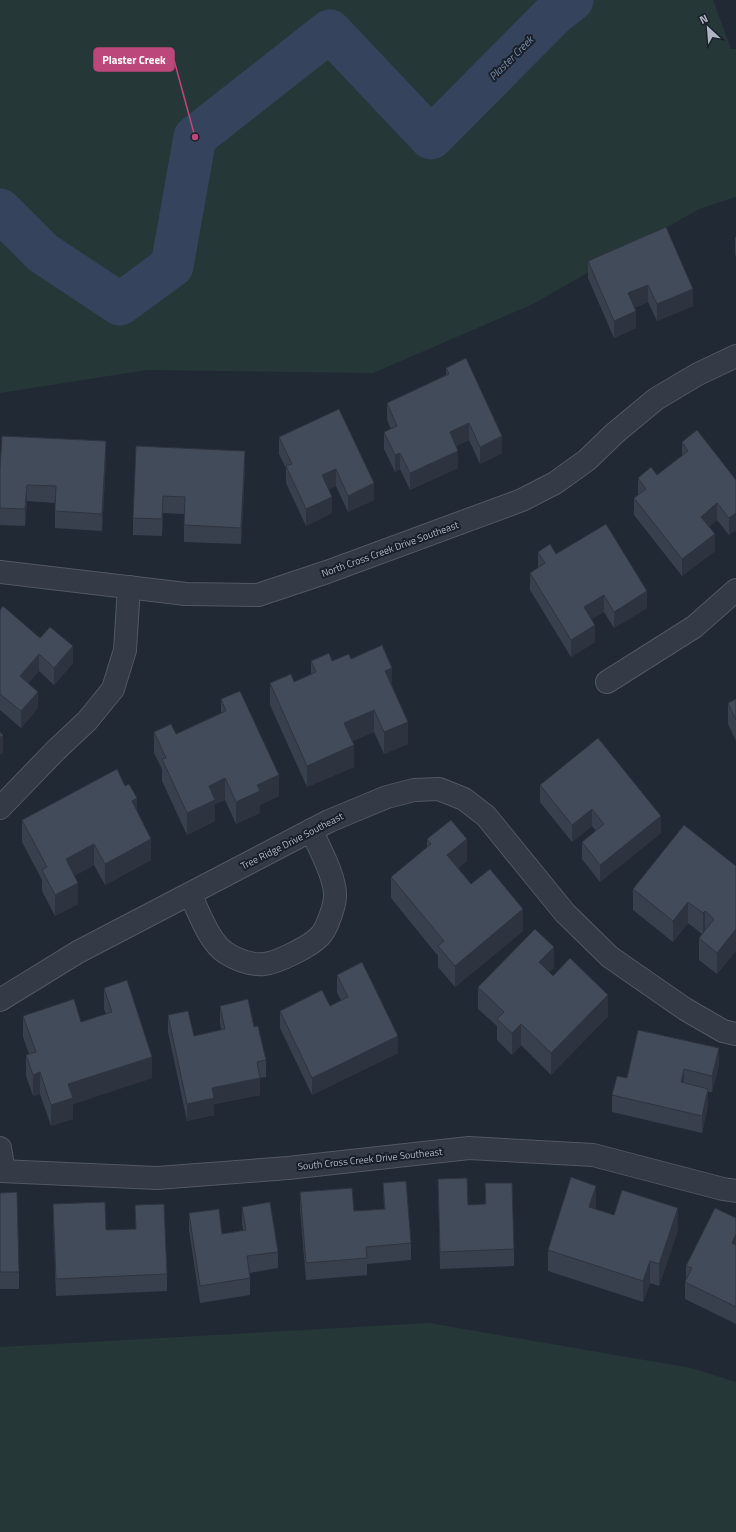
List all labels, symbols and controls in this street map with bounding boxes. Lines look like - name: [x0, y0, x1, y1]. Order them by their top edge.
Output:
- north arrow: [688, 8, 728, 48]
- text: N: [697, 10, 711, 28]
- water label: Plaster Creek: [485, 31, 538, 84]
- callout: Plaster Creek: [94, 48, 174, 71]
- text: Plaster Creek: [102, 52, 166, 68]
- street label: North Cross Creek Drive Southeast: [319, 517, 461, 581]
- street label: Tree Ridge Drive Southeast: [238, 808, 346, 873]
- street label: South Cross Creek Drive Southeast: [297, 1144, 444, 1174]

